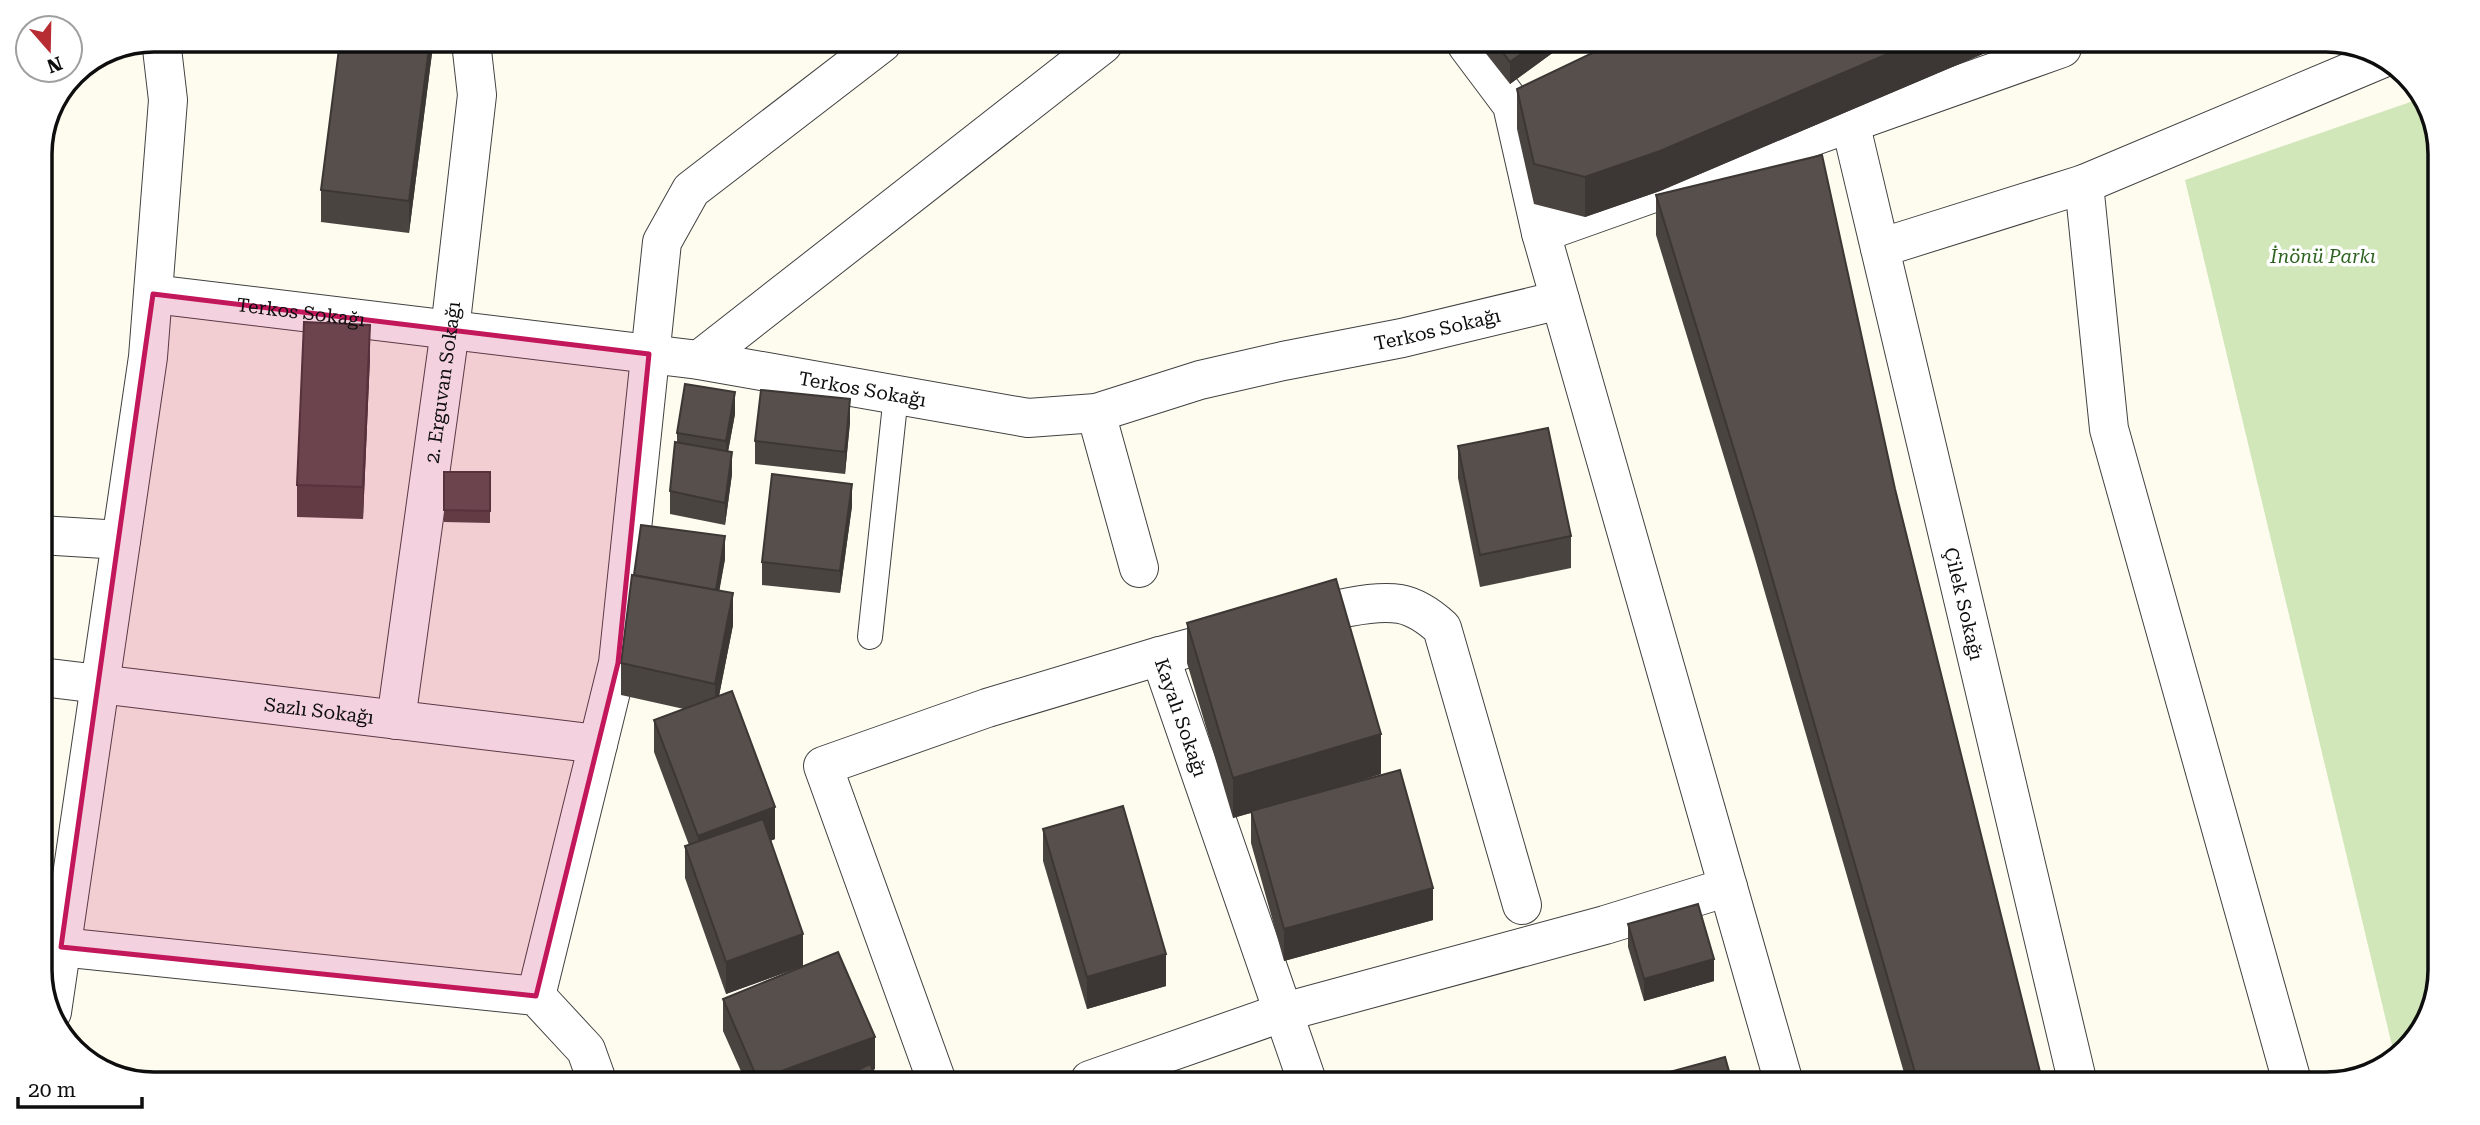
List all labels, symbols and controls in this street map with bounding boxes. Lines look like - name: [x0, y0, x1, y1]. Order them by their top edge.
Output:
- north arrow: [14, 14, 84, 84]
- text: N: [43, 51, 65, 78]
- park label: İnönü Parkı: [2269, 245, 2376, 268]
- street label: Terkos Sokağı: [235, 293, 366, 332]
- street label: 2. Erguvan Sokağı: [421, 300, 465, 465]
- street label: Terkos Sokağı: [1372, 304, 1503, 355]
- street label: Terkos Sokağı: [797, 367, 928, 412]
- street label: Çilek Sokağı: [1939, 545, 1988, 662]
- street label: Kayalı Sokağı: [1150, 655, 1212, 780]
- street label: Sazlı Sokağı: [263, 693, 375, 729]
- scale bar: [18, 1066, 142, 1110]
- text: 20 m: [28, 1078, 76, 1102]

